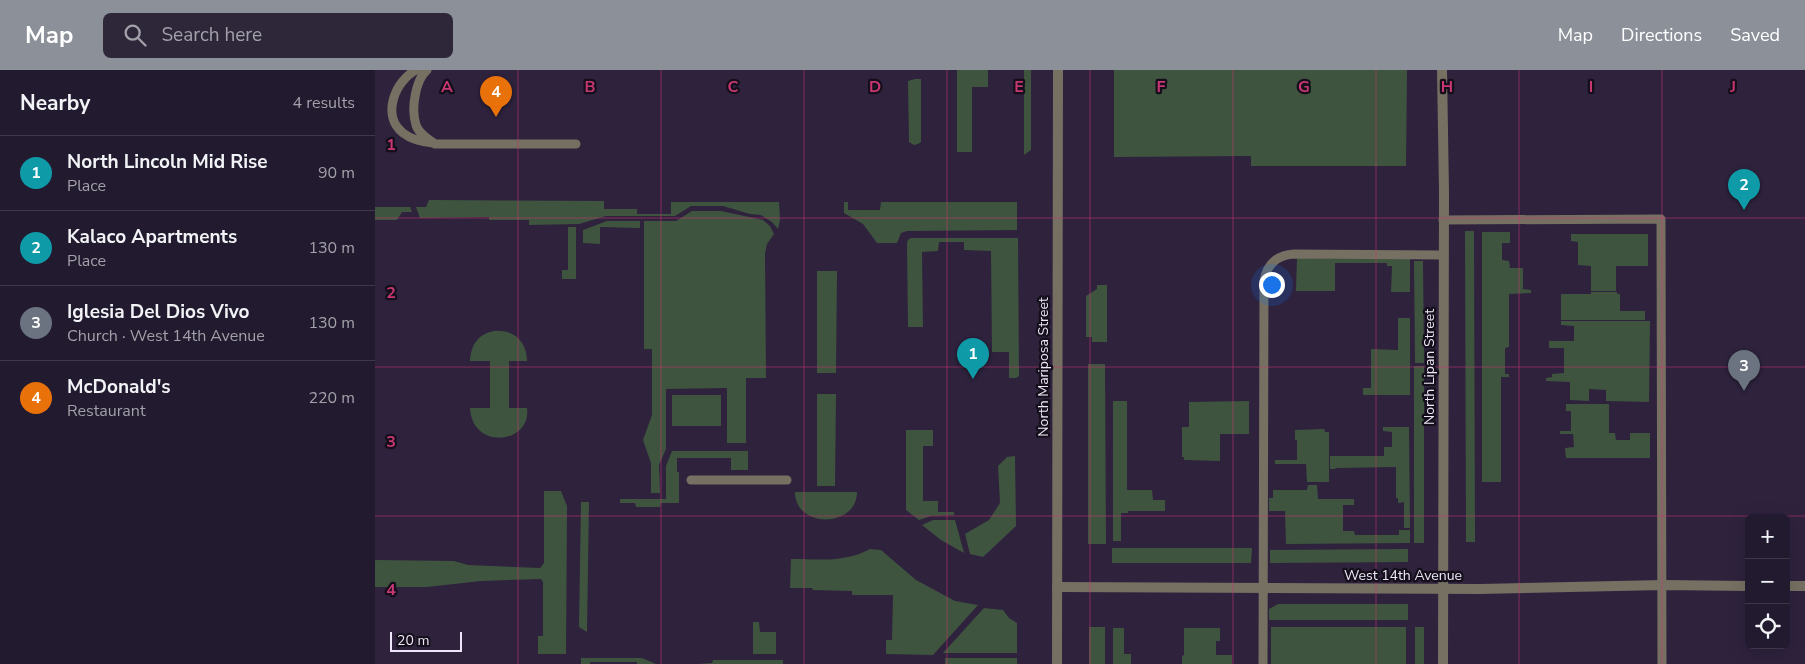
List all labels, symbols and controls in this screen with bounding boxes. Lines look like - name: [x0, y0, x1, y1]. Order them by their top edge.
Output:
- search box: [103, 13, 453, 58]
- text: Map: [25, 19, 73, 51]
- icon: search: [121, 21, 149, 49]
- text: Search here: [161, 22, 262, 48]
- text: Map: [1558, 23, 1593, 47]
- text: Directions: [1621, 23, 1702, 47]
- text: Saved: [1730, 23, 1780, 47]
- text: A: [441, 76, 453, 98]
- pin: 4: [480, 76, 512, 117]
- text: B: [584, 76, 596, 98]
- text: C: [728, 76, 739, 98]
- text: D: [869, 76, 881, 98]
- text: E: [1014, 76, 1024, 98]
- text: F: [1157, 76, 1166, 98]
- text: G: [1298, 76, 1310, 98]
- text: H: [1441, 76, 1453, 98]
- text: I: [1589, 76, 1593, 98]
- text: J: [1729, 76, 1736, 98]
- text: Nearby: [20, 89, 90, 117]
- text: 4 results: [293, 92, 355, 114]
- text: 1: [386, 134, 396, 156]
- text: North Lincoln Mid Rise: [67, 149, 268, 175]
- text: 1: [31, 162, 41, 184]
- text: 90 m: [318, 162, 355, 184]
- pin: 2: [1728, 169, 1760, 210]
- text: Place: [67, 175, 106, 197]
- text: Kalaco Apartments: [67, 224, 237, 250]
- text: 2: [31, 237, 41, 259]
- text: 130 m: [308, 237, 355, 259]
- text: Place: [67, 250, 106, 272]
- your location: [1259, 272, 1285, 298]
- text: 2: [386, 282, 396, 304]
- street label: North Mariposa Street: [1034, 297, 1053, 437]
- text: Iglesia Del Dios Vivo: [67, 299, 250, 325]
- street label: North Lipan Street: [1420, 309, 1439, 425]
- text: 3: [31, 312, 41, 334]
- text: 130 m: [308, 312, 355, 334]
- text: Church · West 14th Avenue: [67, 325, 265, 347]
- pin: 1: [957, 338, 989, 379]
- pin: 3: [1728, 350, 1760, 391]
- text: McDonald's: [67, 374, 171, 400]
- text: 4: [31, 387, 41, 409]
- text: 220 m: [308, 387, 355, 409]
- text: Restaurant: [67, 400, 146, 422]
- text: 3: [386, 431, 396, 453]
- map controls: [1745, 514, 1790, 649]
- button: +: [1745, 514, 1790, 559]
- button: −: [1745, 559, 1790, 604]
- street label: West 14th Avenue: [1344, 566, 1462, 585]
- text: 4: [386, 579, 396, 601]
- button: locate: [1745, 604, 1790, 649]
- scale bar: [390, 629, 463, 652]
- text: 20 m: [397, 631, 429, 650]

